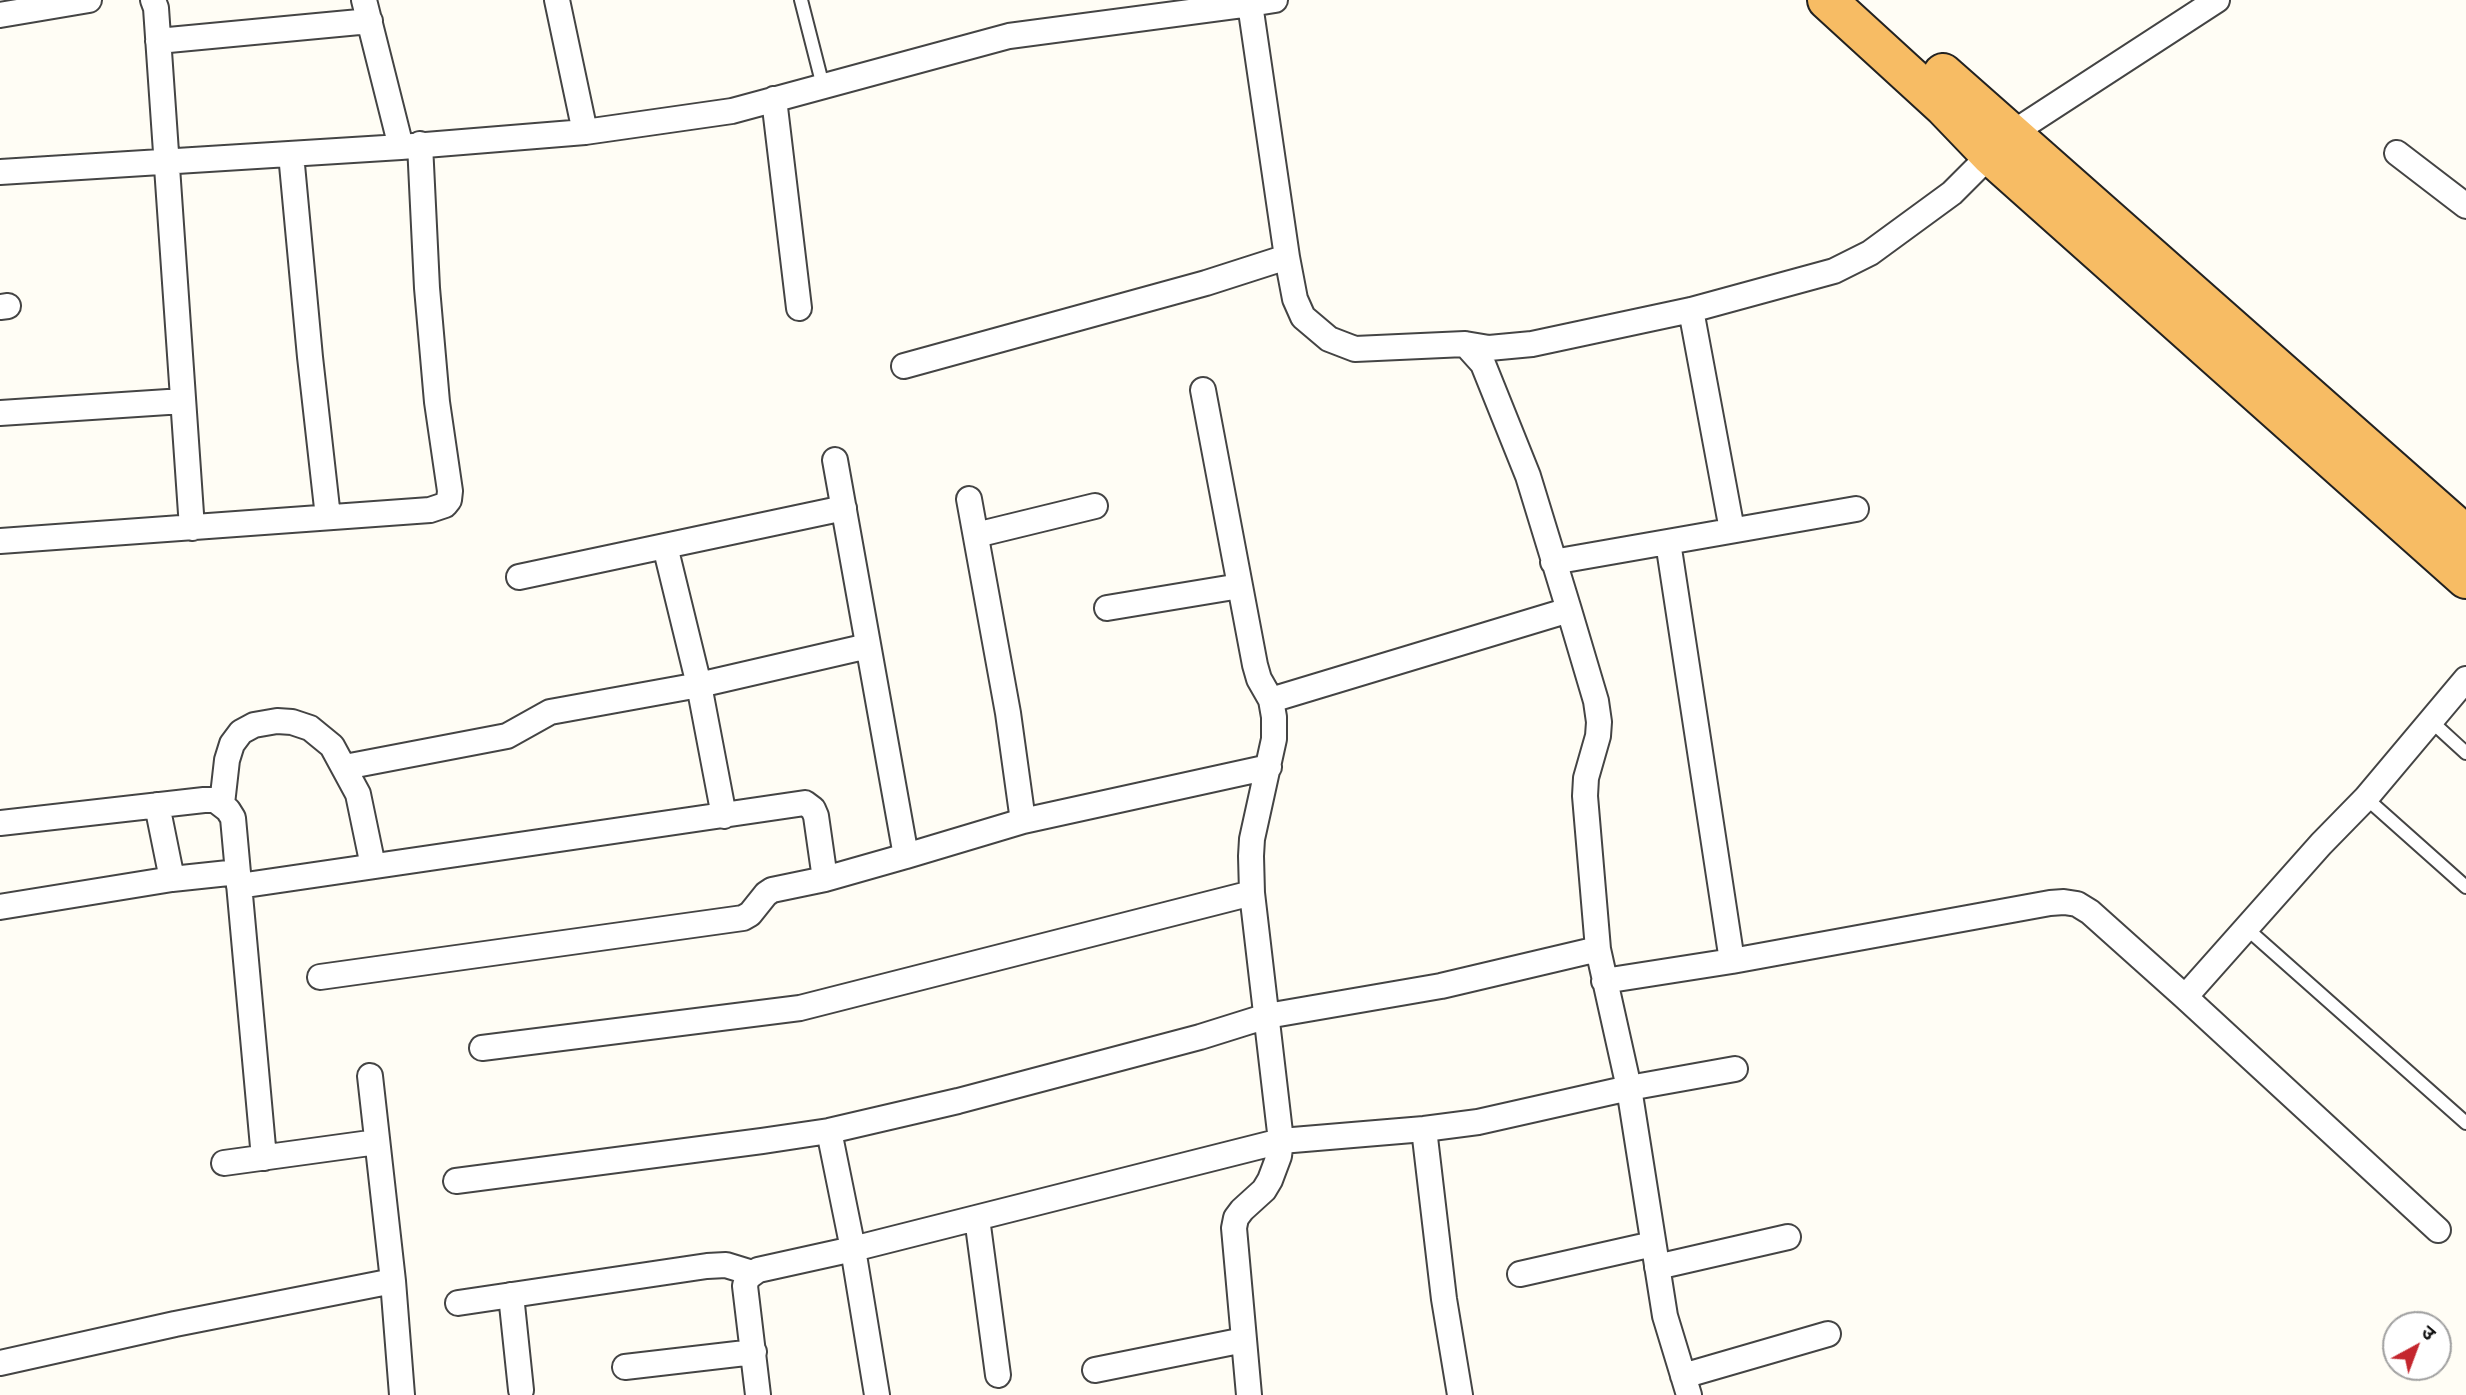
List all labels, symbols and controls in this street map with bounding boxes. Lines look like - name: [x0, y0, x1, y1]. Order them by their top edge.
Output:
- north arrow: [2382, 1311, 2452, 1381]
- text: उ: [2416, 1317, 2443, 1346]

